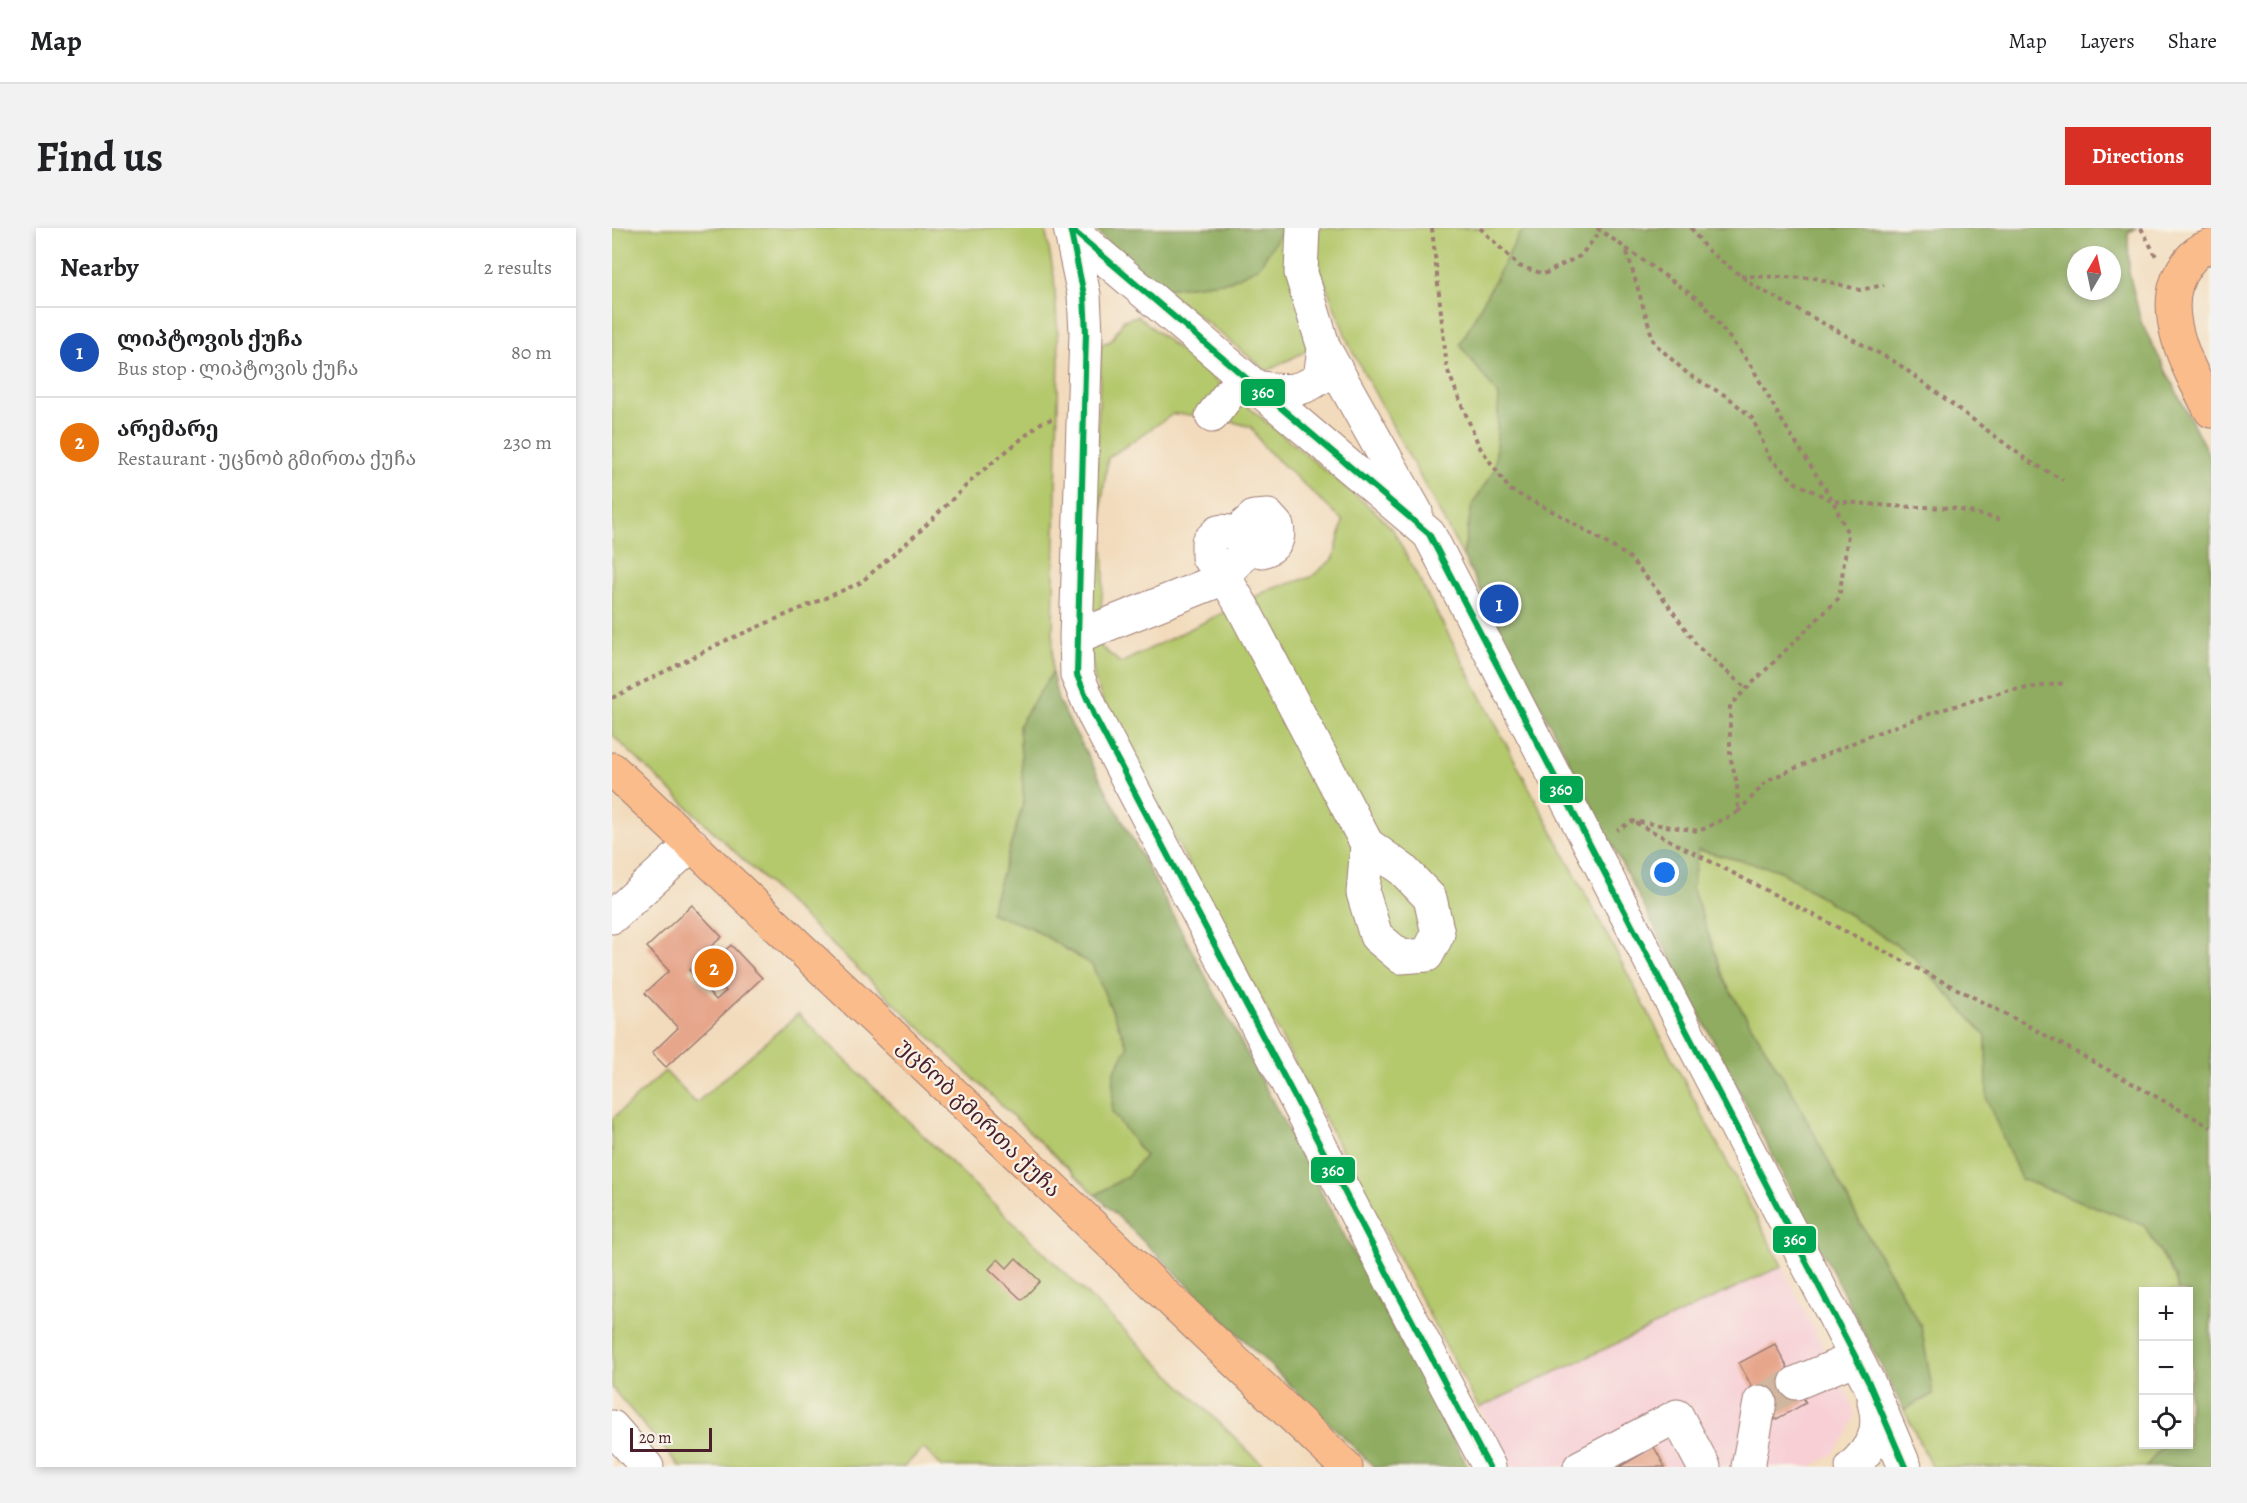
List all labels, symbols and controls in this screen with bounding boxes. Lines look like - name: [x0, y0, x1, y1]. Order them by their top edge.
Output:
- text: Map: [30, 22, 82, 60]
- text: Map: [2008, 27, 2047, 55]
- text: Layers: [2080, 27, 2135, 55]
- text: Share: [2168, 27, 2217, 55]
- button: Directions: [2065, 127, 2211, 185]
- text: Find us: [36, 128, 163, 185]
- north arrow: [2067, 246, 2121, 300]
- text: Nearby: [60, 250, 139, 285]
- text: 2 results: [484, 254, 552, 281]
- text: ლიპტოვის ქუჩა: [117, 324, 303, 354]
- text: 1: [76, 339, 83, 366]
- text: 80 m: [511, 339, 552, 366]
- text: Bus stop · ლიპტოვის ქუჩა: [117, 355, 359, 382]
- line badge: 360: [1240, 378, 1286, 407]
- text: 360: [1252, 382, 1274, 404]
- text: არემარე: [117, 414, 219, 444]
- text: 2: [75, 429, 84, 456]
- text: 230 m: [503, 429, 552, 456]
- text: Restaurant · უცნობ გმირთა ქუჩა: [117, 445, 416, 472]
- pin: 1: [1480, 582, 1518, 626]
- line badge: 360: [1539, 775, 1584, 804]
- text: 360: [1550, 779, 1572, 801]
- your location: [1650, 858, 1679, 887]
- pin: 2: [694, 946, 734, 990]
- street label: უცნობ გმირთა ქუჩა: [890, 1032, 1068, 1204]
- line badge: 360: [1310, 1156, 1356, 1184]
- text: 360: [1322, 1160, 1344, 1182]
- line badge: 360: [1772, 1225, 1817, 1254]
- text: 360: [1784, 1229, 1806, 1251]
- map controls: [2139, 1287, 2193, 1449]
- button: +: [2139, 1287, 2193, 1341]
- button: −: [2139, 1341, 2193, 1395]
- button: locate: [2139, 1395, 2193, 1449]
- scale bar: [630, 1425, 712, 1452]
- text: 20 m: [639, 1427, 672, 1449]

